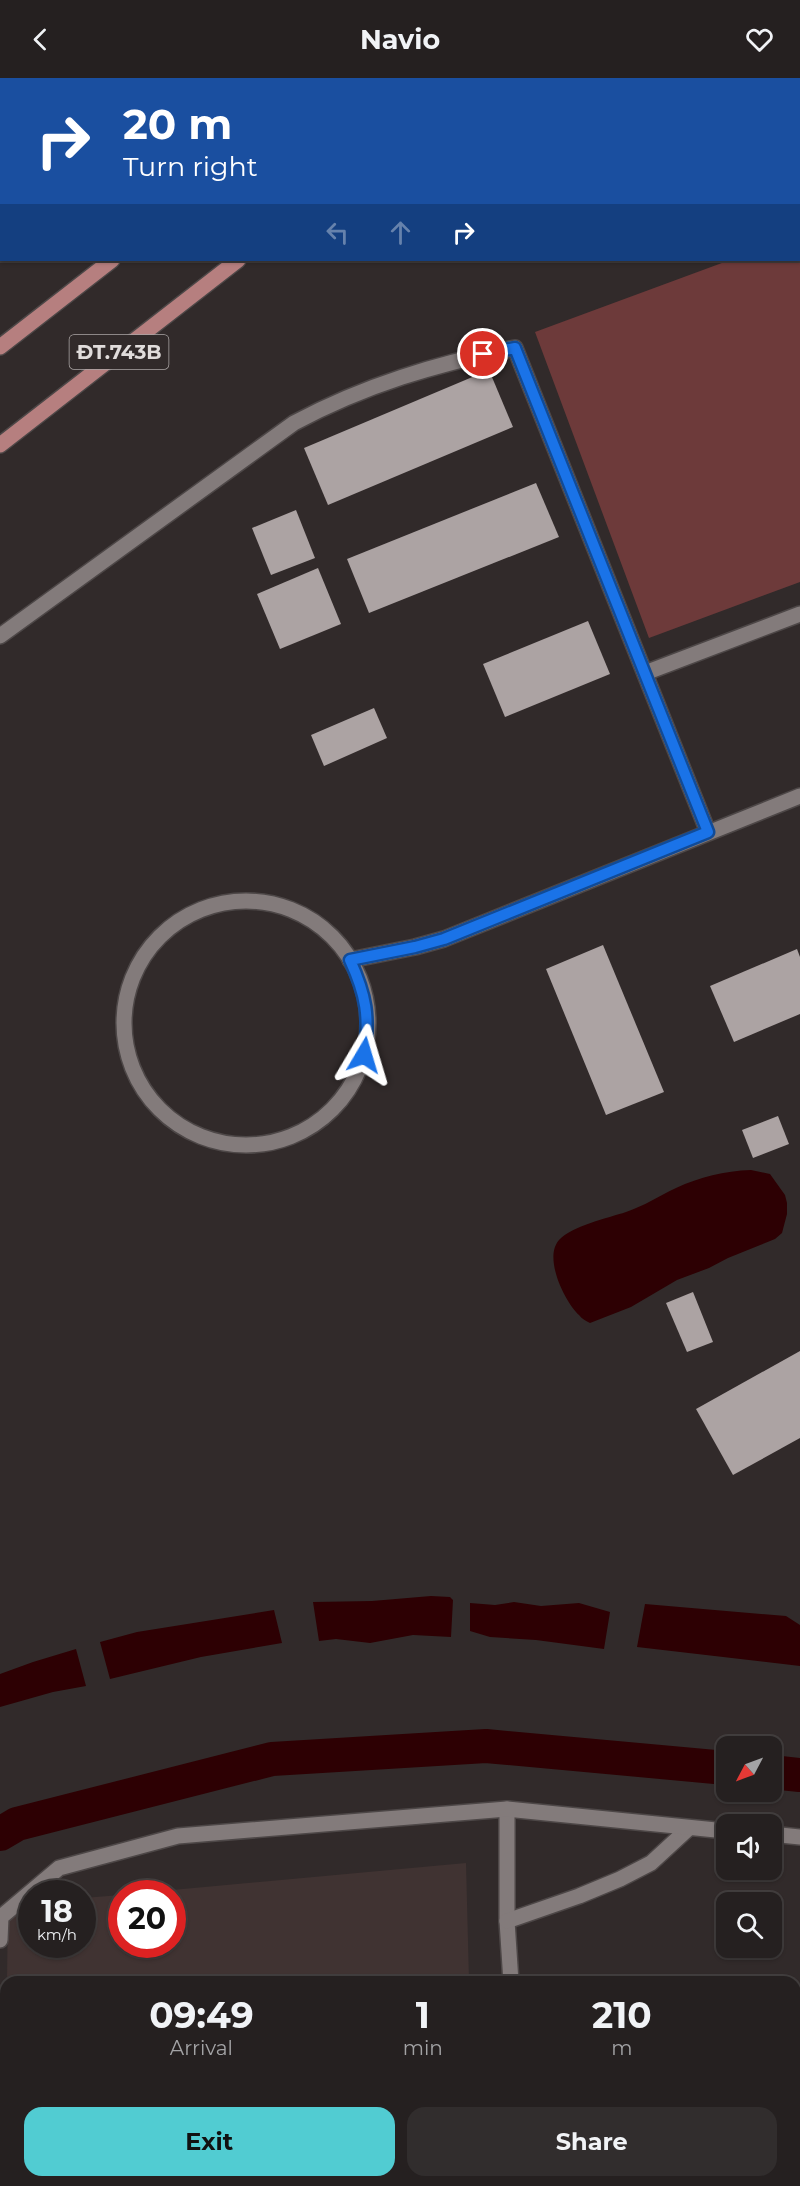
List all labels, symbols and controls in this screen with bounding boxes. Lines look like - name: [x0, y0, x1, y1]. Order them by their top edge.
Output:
- icon: back: [24, 23, 57, 56]
- text: Navio: [360, 23, 440, 56]
- icon: heart: [743, 23, 776, 56]
- text: 20 m: [123, 98, 232, 150]
- icon: right: [24, 102, 102, 180]
- text: Turn right: [123, 150, 258, 183]
- icon: left: [321, 216, 354, 249]
- icon: ahead: [384, 216, 417, 249]
- icon: right: [447, 216, 480, 249]
- pin: [457, 328, 508, 379]
- road number: ĐT.743B: [70, 335, 168, 369]
- icon: arrive: [466, 337, 499, 370]
- position arrow: [332, 1023, 396, 1087]
- north arrow: [716, 1736, 782, 1802]
- map controls: [716, 1736, 782, 1958]
- button: sound: [716, 1814, 782, 1880]
- speed limit sign: 20: [108, 1880, 186, 1958]
- button: search: [716, 1892, 782, 1958]
- text: 18: [41, 1893, 73, 1930]
- text: km/h: [37, 1925, 77, 1944]
- text: 09:49: [149, 1993, 254, 2037]
- text: 1: [416, 1993, 430, 2037]
- text: 210: [592, 1993, 652, 2037]
- text: Arrival: [170, 2036, 233, 2060]
- text: min: [403, 2036, 443, 2060]
- text: m: [611, 2036, 633, 2060]
- button: Exit: [24, 2107, 395, 2176]
- button: Share: [407, 2107, 777, 2176]

